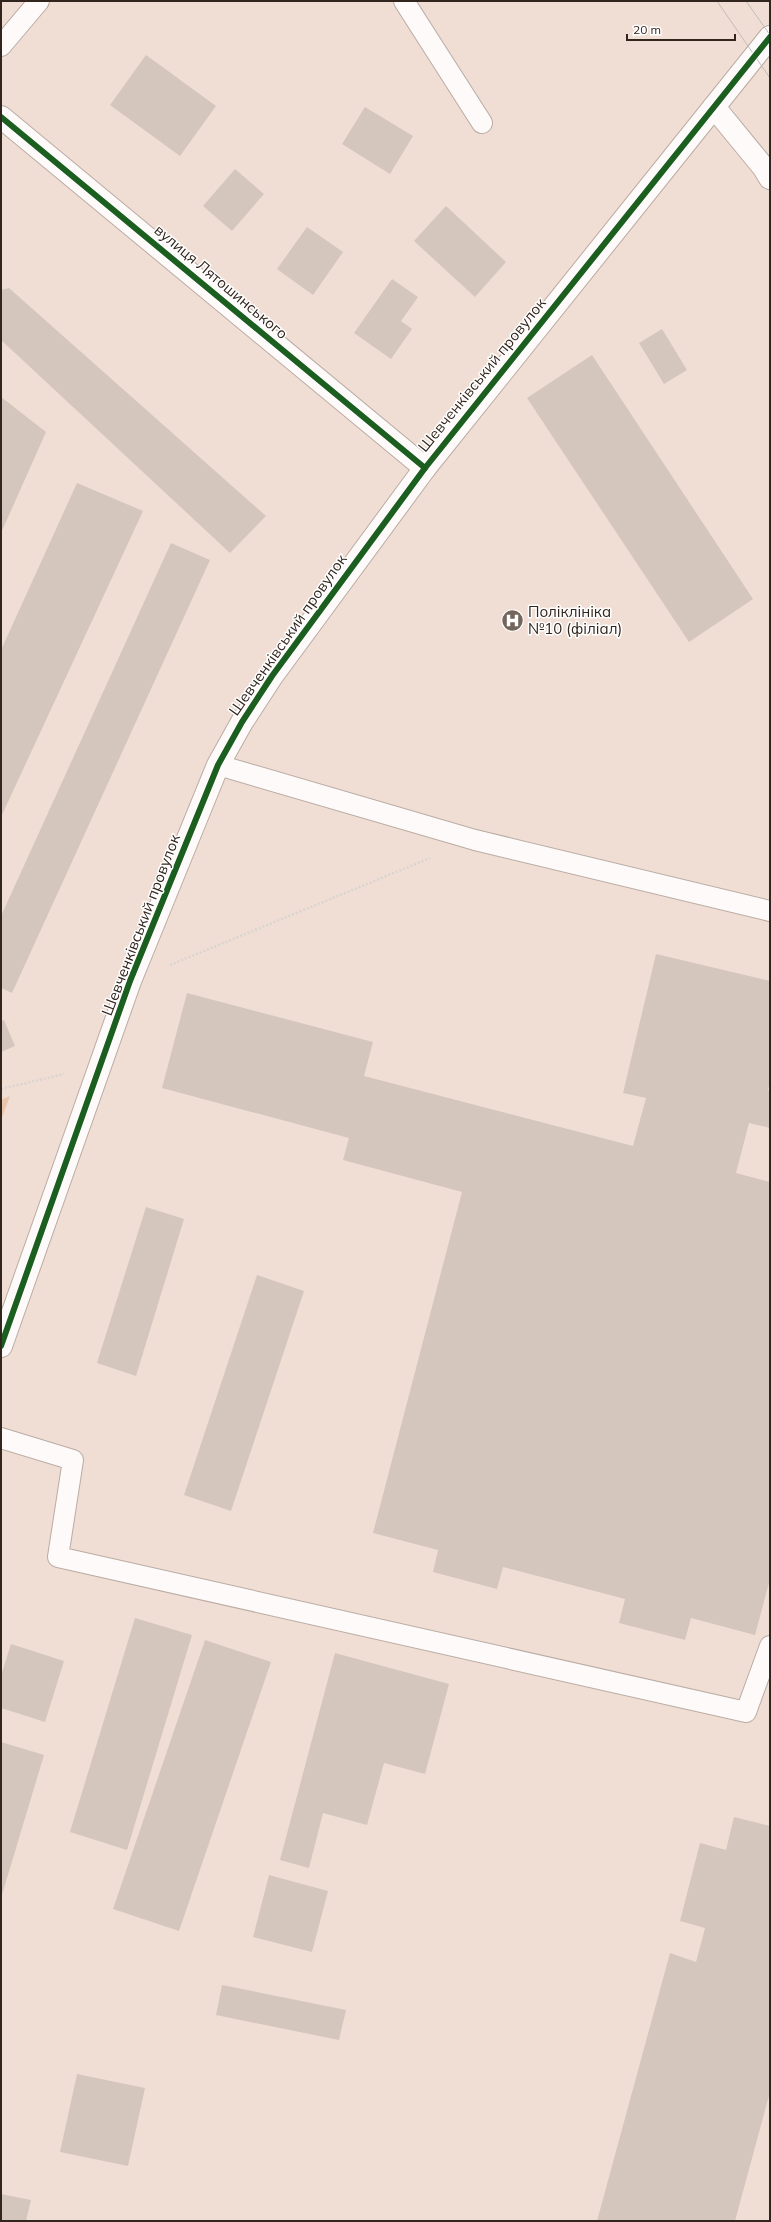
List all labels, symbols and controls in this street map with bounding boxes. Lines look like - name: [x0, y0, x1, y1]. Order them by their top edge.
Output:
- scale bar: [627, 16, 735, 42]
- text: 20 m: [633, 22, 661, 37]
- street label: вулиця Лятошинського: [151, 220, 292, 343]
- street label: Шевченківський провулок: [414, 293, 550, 456]
- street label: Шевченківський провулок: [224, 550, 351, 719]
- place label: Поліклініка №10 (філіал): [528, 602, 622, 638]
- hospital icon: Поліклініка №10 (філіал): [499, 608, 525, 634]
- street label: Шевченківський провулок: [97, 831, 184, 1018]

